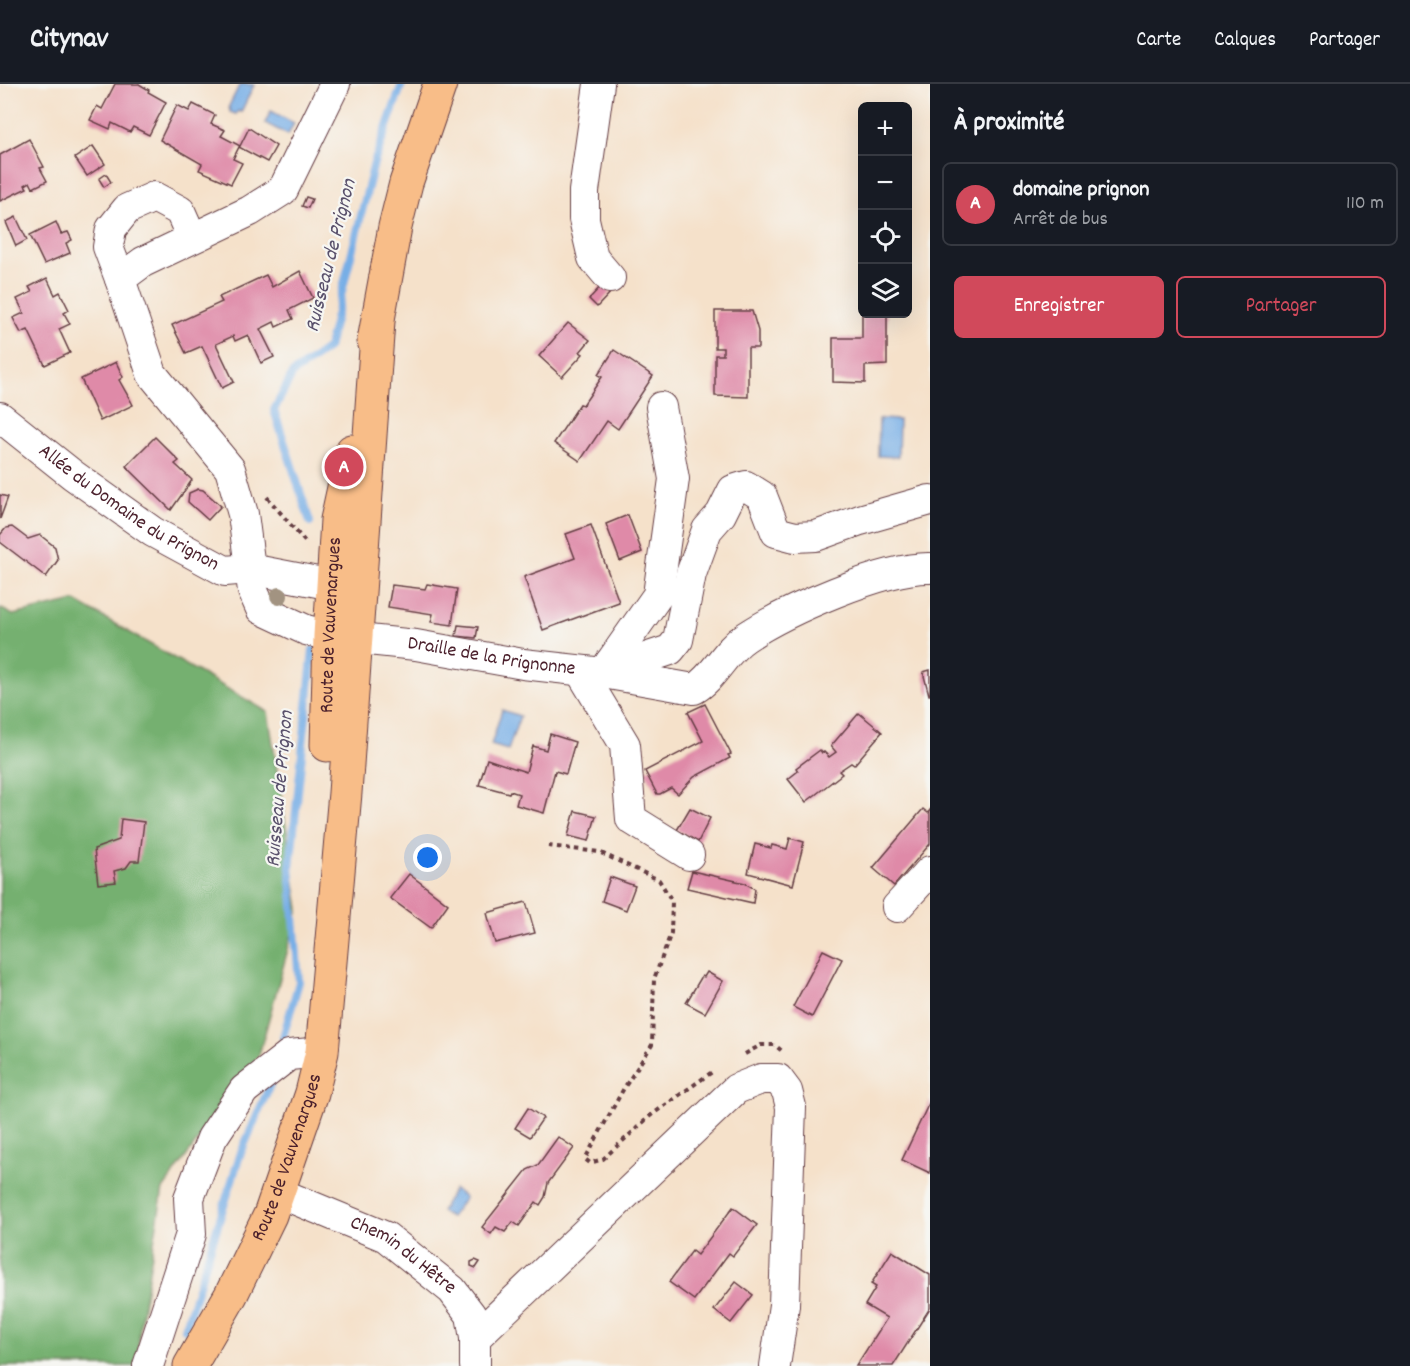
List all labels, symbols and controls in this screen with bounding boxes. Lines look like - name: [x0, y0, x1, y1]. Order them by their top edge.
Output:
- text: Citynav: [30, 21, 108, 61]
- text: Carte: [1136, 26, 1181, 56]
- text: Calques: [1214, 26, 1276, 56]
- text: Partager: [1309, 26, 1380, 56]
- map controls: [858, 102, 912, 318]
- button: +: [858, 102, 912, 156]
- text: À proximité: [954, 105, 1064, 142]
- button: −: [858, 156, 912, 210]
- water label: Ruisseau de Prignon: [298, 175, 366, 336]
- text: domaine prignon: [1013, 175, 1150, 206]
- text: A: [970, 190, 981, 218]
- text: 110 m: [1346, 190, 1384, 218]
- text: Arrêt de bus: [1013, 206, 1108, 234]
- button: locate: [858, 210, 912, 264]
- button: layers: [858, 264, 912, 318]
- button: Enregistrer: [954, 276, 1164, 338]
- button: Partager: [1176, 276, 1386, 338]
- street label: Allée du Domaine du Prignon: [32, 438, 224, 579]
- pin: A: [324, 444, 364, 490]
- street label: Route de Vauvenargues: [314, 536, 350, 714]
- street label: Draille de la Prignonne: [406, 630, 577, 684]
- water label: Ruisseau de Prignon: [259, 708, 303, 868]
- your location: [413, 843, 442, 872]
- street label: Route de Vauvenargues: [245, 1071, 330, 1246]
- street label: Chemin du Hêtre: [345, 1210, 462, 1302]

